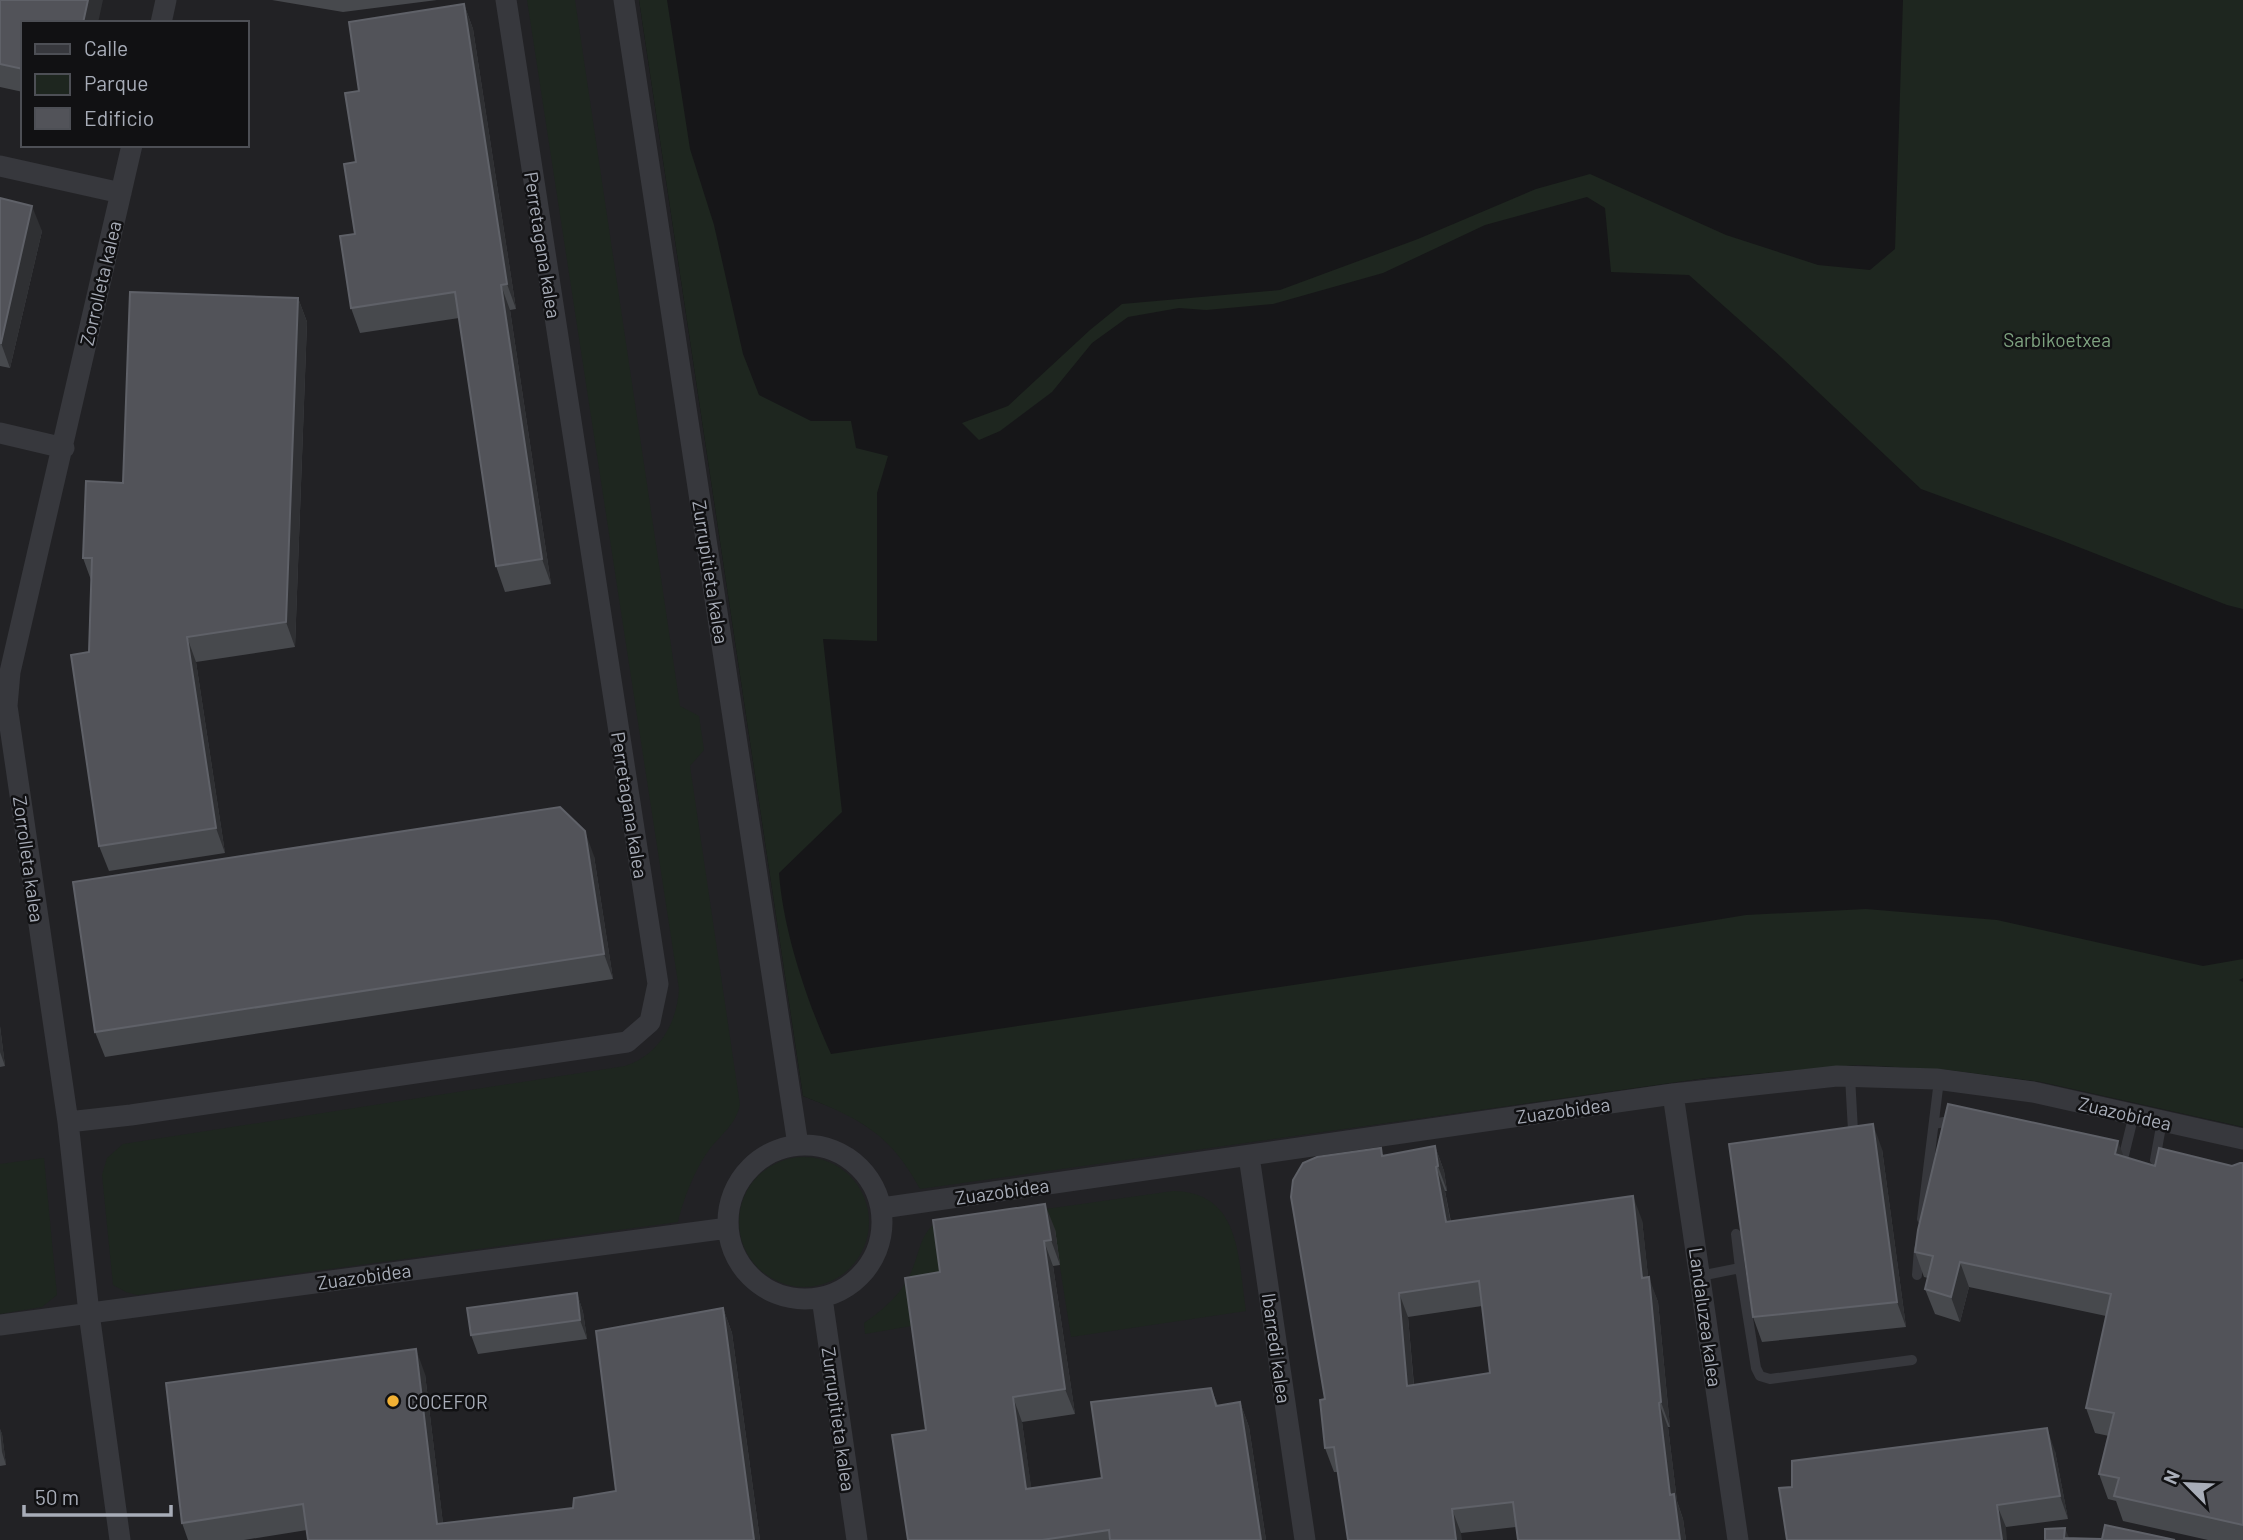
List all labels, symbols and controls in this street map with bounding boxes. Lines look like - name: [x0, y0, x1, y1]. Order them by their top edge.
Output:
- legend: [21, 21, 248, 147]
- text: Calle: [84, 35, 128, 60]
- text: Parque: [84, 70, 149, 95]
- text: Edificio: [84, 105, 154, 130]
- street label: Perretagana kalea: [520, 170, 566, 320]
- street label: Zorrolleta kalea: [74, 218, 126, 348]
- park label: Sarbikoetxea: [2003, 328, 2111, 351]
- street label: Zurrupitieta kalea: [688, 498, 734, 646]
- street label: Perretagana kalea: [607, 730, 653, 880]
- street label: Zorrolleta kalea: [9, 794, 49, 924]
- street label: Zuazobidea: [2076, 1091, 2174, 1135]
- street label: Zuazobidea: [1515, 1092, 1611, 1128]
- street label: Zuazobidea: [954, 1173, 1050, 1209]
- street label: Landaluzea kalea: [1685, 1246, 1727, 1388]
- street label: Zuazobidea: [316, 1258, 412, 1294]
- street label: Ibarredi kalea: [1258, 1291, 1296, 1405]
- street label: Zurrupitieta kalea: [818, 1345, 860, 1493]
- place label: COCEFOR: [407, 1390, 488, 1413]
- marker: COCEFOR: [385, 1393, 401, 1409]
- north arrow: [2152, 1449, 2222, 1519]
- text: N: [2158, 1466, 2184, 1487]
- scale bar: [24, 1474, 172, 1518]
- text: 50 m: [35, 1484, 79, 1509]

